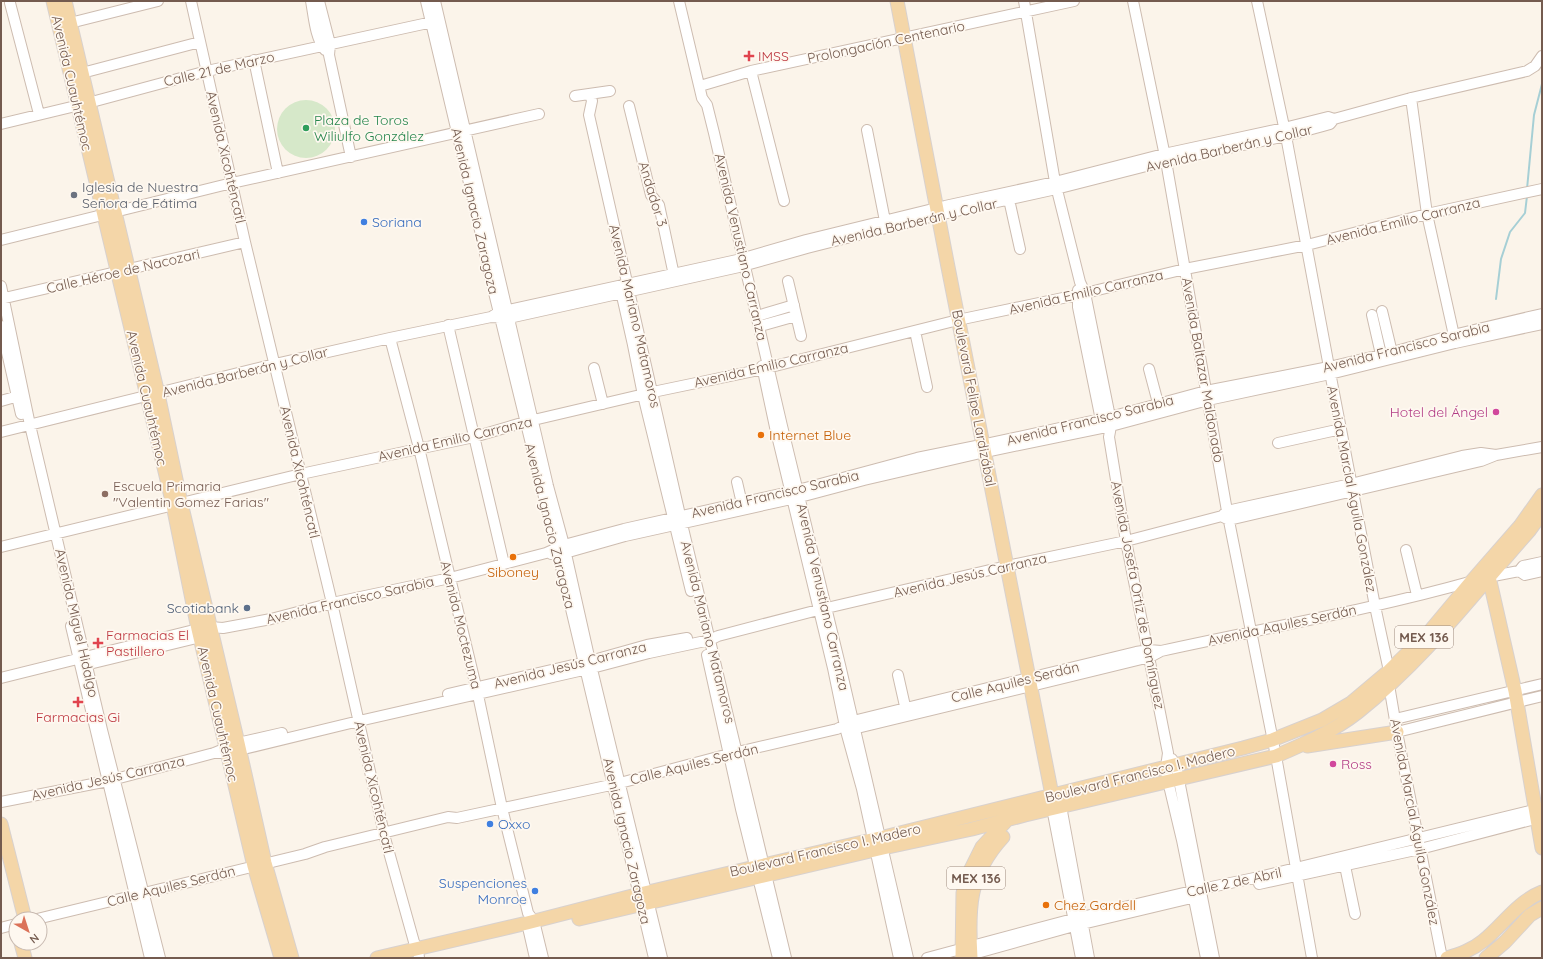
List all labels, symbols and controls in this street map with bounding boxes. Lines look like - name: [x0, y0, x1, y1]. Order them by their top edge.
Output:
- street label: Avenida Cuauhtémoc: [48, 14, 96, 152]
- street label: Prolongación Centenario: [806, 17, 966, 67]
- place label: IMSS: [758, 47, 789, 65]
- street label: Calle 21 de Marzo: [162, 48, 276, 90]
- marker: IMSS: [743, 50, 755, 62]
- street label: Avenida Xicohténcatl: [202, 89, 250, 225]
- place label: Plaza de Toros Wiliulfo González: [314, 111, 424, 145]
- street label: Avenida Barberán y Collar: [1144, 120, 1315, 176]
- marker: Plaza de Toros Wiliulfo González: [301, 123, 311, 133]
- street label: Avenida Ignacio Zaragoza: [447, 126, 503, 296]
- street label: Avenida Venustiano Carranza: [711, 151, 771, 343]
- street label: Andador 3: [635, 159, 671, 229]
- place label: Iglesia de Nuestra Señora de Fátima: [82, 178, 198, 212]
- marker: Iglesia de Nuestra Señora de Fátima: [69, 190, 79, 200]
- street label: Avenida Emilio Carranza: [1324, 193, 1482, 249]
- street label: Avenida Barberán y Collar: [829, 194, 1000, 250]
- place label: Soriana: [372, 213, 422, 231]
- marker: Soriana: [359, 217, 369, 227]
- street label: Avenida Mariano Matamoros: [605, 223, 665, 409]
- street label: Calle Héroe de Nacozari: [45, 245, 201, 297]
- street label: Avenida Emilio Carranza: [1007, 265, 1165, 319]
- street label: Avenida Baltazar Maldonado: [1178, 276, 1228, 464]
- street label: Boulevard Felipe Lardizábal: [948, 308, 1000, 488]
- street label: Avenida Francisco Sarabia: [1320, 317, 1492, 377]
- street label: Avenida Cuauhtémoc: [123, 329, 171, 467]
- street label: Avenida Emilio Carranza: [692, 338, 850, 392]
- street label: Avenida Barberán y Collar: [160, 342, 330, 401]
- street label: Avenida Marcial Águila González: [1323, 384, 1381, 594]
- street label: Avenida Francisco Sarabia: [1004, 390, 1176, 450]
- place label: Hotel del Ángel: [1390, 403, 1488, 421]
- street label: Avenida Xicohténcatl: [276, 404, 324, 540]
- marker: Hotel del Ángel: [1491, 407, 1501, 417]
- street label: Avenida Emilio Carranza: [376, 412, 534, 466]
- place label: Internet Blue: [769, 426, 851, 444]
- marker: Internet Blue: [756, 430, 766, 440]
- street label: Avenida Ignacio Zaragoza: [521, 441, 579, 611]
- street label: Avenida Francisco Sarabia: [689, 466, 861, 522]
- place label: Escuela Primaria "Valentin Gomez Farias": [113, 477, 269, 511]
- street label: Avenida Josefa Ortiz de Domínguez: [1107, 479, 1169, 711]
- marker: Escuela Primaria "Valentin Gomez Farias": [100, 489, 110, 499]
- street label: Avenida Venustiano Carranza: [793, 501, 853, 693]
- street label: Avenida Mariano Matamoros: [677, 539, 739, 725]
- street label: Avenida Miguel Hidalgo: [51, 547, 103, 699]
- street label: Avenida Jesús Carranza: [892, 549, 1048, 601]
- marker: Siboney: [508, 552, 518, 562]
- street label: Avenida Moctezuma: [436, 559, 486, 691]
- place label: Siboney: [487, 563, 539, 581]
- street label: Avenida Francisco Sarabia: [264, 572, 436, 628]
- place label: Scotiabank: [167, 599, 239, 617]
- street label: Avenida Aquiles Serdán: [1206, 600, 1358, 650]
- marker: Scotiabank: [242, 603, 252, 613]
- place label: Farmacias El Pastillero: [106, 626, 189, 660]
- road number: MEX 136: [1395, 626, 1453, 648]
- street label: Avenida Jesús Carranza: [492, 637, 648, 693]
- marker: Farmacias El Pastillero: [93, 638, 103, 648]
- street label: Avenida Cuauhtémoc: [194, 645, 242, 783]
- street label: Calle Aquiles Serdán: [949, 657, 1081, 707]
- marker: Farmacias Gi: [73, 697, 83, 707]
- place label: Farmacias Gi: [36, 708, 120, 726]
- street label: Avenida Marcial Águila González: [1386, 717, 1444, 927]
- street label: Avenida Xicohténcatl: [350, 719, 398, 855]
- street label: Calle Aquiles Serdán: [628, 739, 760, 789]
- street label: Boulevard Francisco I. Madero: [1043, 742, 1237, 806]
- street label: Avenida Jesús Carranza: [30, 752, 186, 804]
- place label: Ross: [1341, 755, 1372, 773]
- street label: Avenida Ignacio Zaragoza: [599, 756, 655, 926]
- marker: Ross: [1328, 759, 1338, 769]
- place label: Oxxo: [498, 815, 530, 833]
- marker: Oxxo: [485, 819, 495, 829]
- street label: Boulevard Francisco I. Madero: [728, 819, 922, 881]
- street label: Calle Aquiles Serdán: [105, 861, 237, 911]
- street label: Calle 2 de Abril: [1185, 863, 1283, 901]
- road number: MEX 136: [947, 867, 1005, 889]
- place label: Suspenciones Monroe: [439, 874, 527, 908]
- marker: Suspenciones Monroe: [530, 886, 540, 896]
- place label: Chez Gardell: [1054, 896, 1136, 914]
- marker: Chez Gardell: [1041, 900, 1051, 910]
- north arrow: [8, 911, 48, 951]
- text: N: [27, 931, 42, 947]

